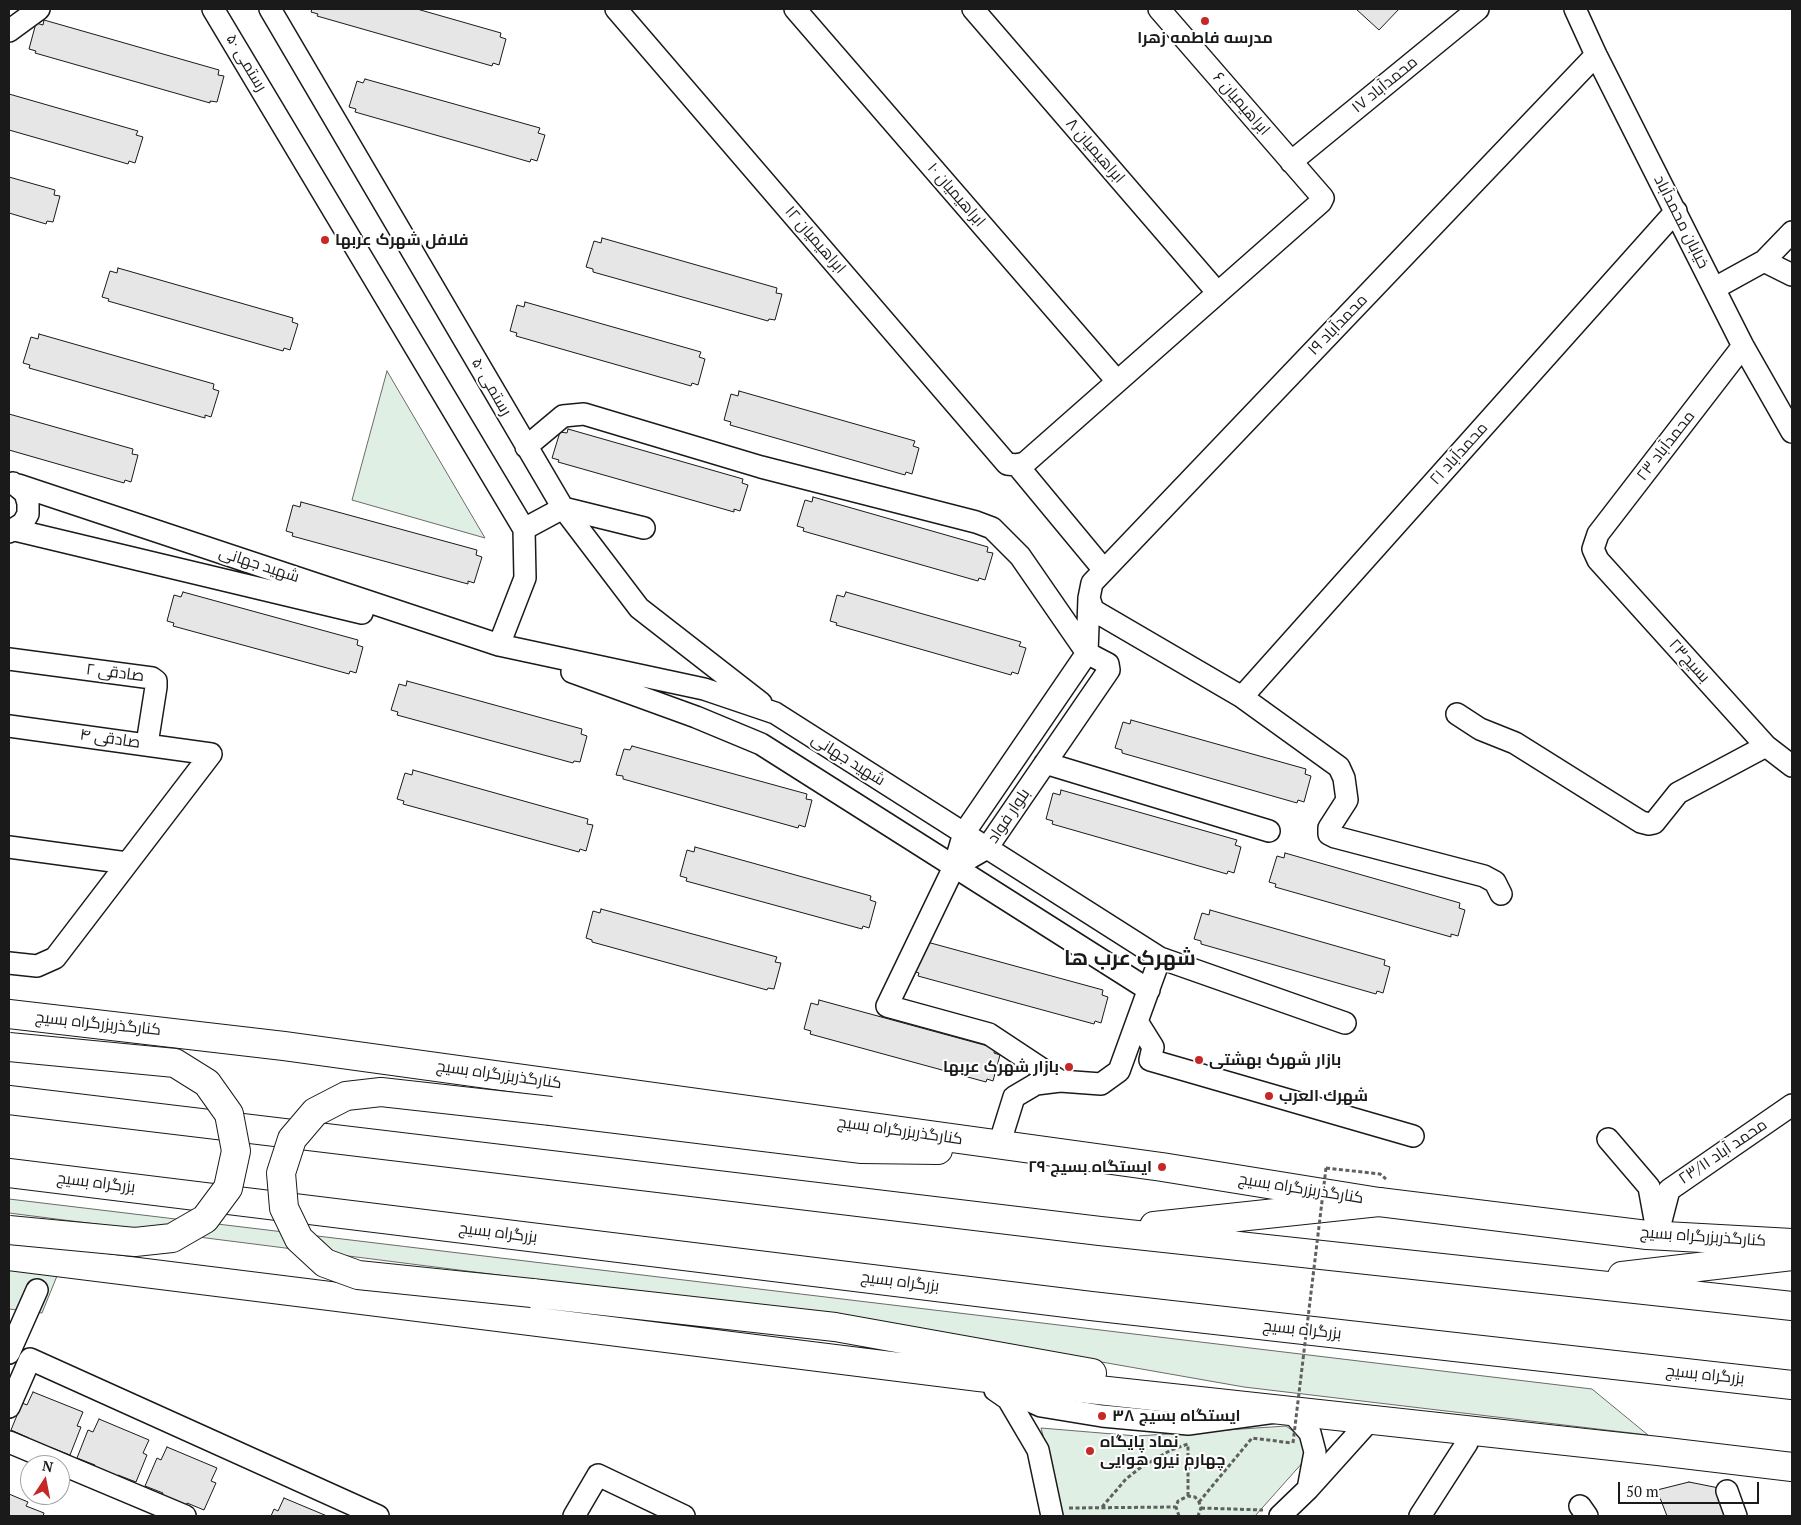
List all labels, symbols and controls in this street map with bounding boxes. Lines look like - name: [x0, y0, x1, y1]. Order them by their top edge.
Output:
- marker: مدرسه فاطمه زهرا: [1199, 15, 1211, 27]
- place label: مدرسه فاطمه زهرا: [1137, 28, 1273, 48]
- street label: رستمی ۵۰: [221, 31, 271, 95]
- street label: محمدآباد ۱۷: [1348, 53, 1422, 117]
- street label: ابراهیمیان ۶: [1208, 68, 1274, 140]
- street label: ابراهیمیان ۸: [1062, 115, 1128, 187]
- street label: ابراهیمیان ۱۰: [923, 159, 989, 231]
- street label: خیابان محمدآباد: [1649, 172, 1713, 272]
- street label: ابراهیمیان ۱۲: [780, 202, 850, 278]
- place label: فلافل شهرک عربها: [335, 230, 469, 250]
- marker: فلافل شهرک عربها: [319, 234, 331, 246]
- street label: محمدآباد ۱۹: [1304, 290, 1372, 360]
- street label: رستمی ۵۰: [467, 355, 515, 419]
- street label: محمدآباد ۲۳: [1633, 407, 1699, 485]
- street label: محمدآباد ۲۱: [1426, 419, 1492, 489]
- street label: شهید جهانی: [216, 543, 302, 587]
- street label: بسیج۲۳: [1664, 635, 1714, 687]
- street label: صادقی ۲: [85, 660, 145, 686]
- street label: صادقی ۴: [79, 725, 141, 753]
- street label: شهید جهانی: [807, 730, 889, 790]
- street label: بلوار فواد: [984, 785, 1034, 847]
- district label: شهرک عرب ها: [1064, 946, 1196, 972]
- street label: کنارگذربزرگراه بسیج: [34, 1008, 162, 1040]
- place label: بازار شهرک بهشتی: [1209, 1050, 1341, 1070]
- marker: بازار شهرک بهشتی: [1193, 1054, 1205, 1066]
- street label: کنارگذربزرگراه بسیج: [435, 1057, 563, 1093]
- place label: بازار شهرک عربها: [943, 1057, 1059, 1077]
- marker: بازار شهرک عربها: [1063, 1061, 1075, 1073]
- place label: شهرك العرب: [1279, 1086, 1368, 1106]
- marker: شهرك العرب: [1263, 1090, 1275, 1102]
- street label: کنارگذربزرگراه بسیج: [836, 1113, 964, 1149]
- street label: محمد آباد ۲۳/۱۱: [1675, 1115, 1771, 1189]
- place label: ایستگاه بسیج ۲۹: [1028, 1157, 1152, 1177]
- marker: ایستگاه بسیج ۲۹: [1156, 1161, 1168, 1173]
- street label: بزرگراه بسیج: [56, 1169, 136, 1197]
- street label: کنارگذربزرگراه بسیج: [1237, 1170, 1365, 1208]
- street label: بزرگراه بسیج: [458, 1219, 538, 1247]
- street label: کنارگذربزرگراه بسیج: [1639, 1223, 1767, 1251]
- street label: بزرگراه بسیج: [860, 1268, 940, 1296]
- street label: بزرگراه بسیج: [1262, 1316, 1342, 1344]
- street label: بزرگراه بسیج: [1665, 1361, 1745, 1389]
- place label: ایستگاه بسیج ۳۸: [1112, 1406, 1241, 1426]
- marker: ایستگاه بسیج ۳۸: [1096, 1410, 1108, 1422]
- place label: نماد پایگاه چهارم نیرو هوایی: [1100, 1432, 1225, 1470]
- marker: نماد پایگاه چهارم نیرو هوایی: [1084, 1445, 1096, 1457]
- north arrow: [20, 1455, 70, 1505]
- text: N: [41, 1455, 55, 1476]
- scale bar: [1621, 1472, 1762, 1504]
- text: 50 m: [1626, 1481, 1659, 1501]

